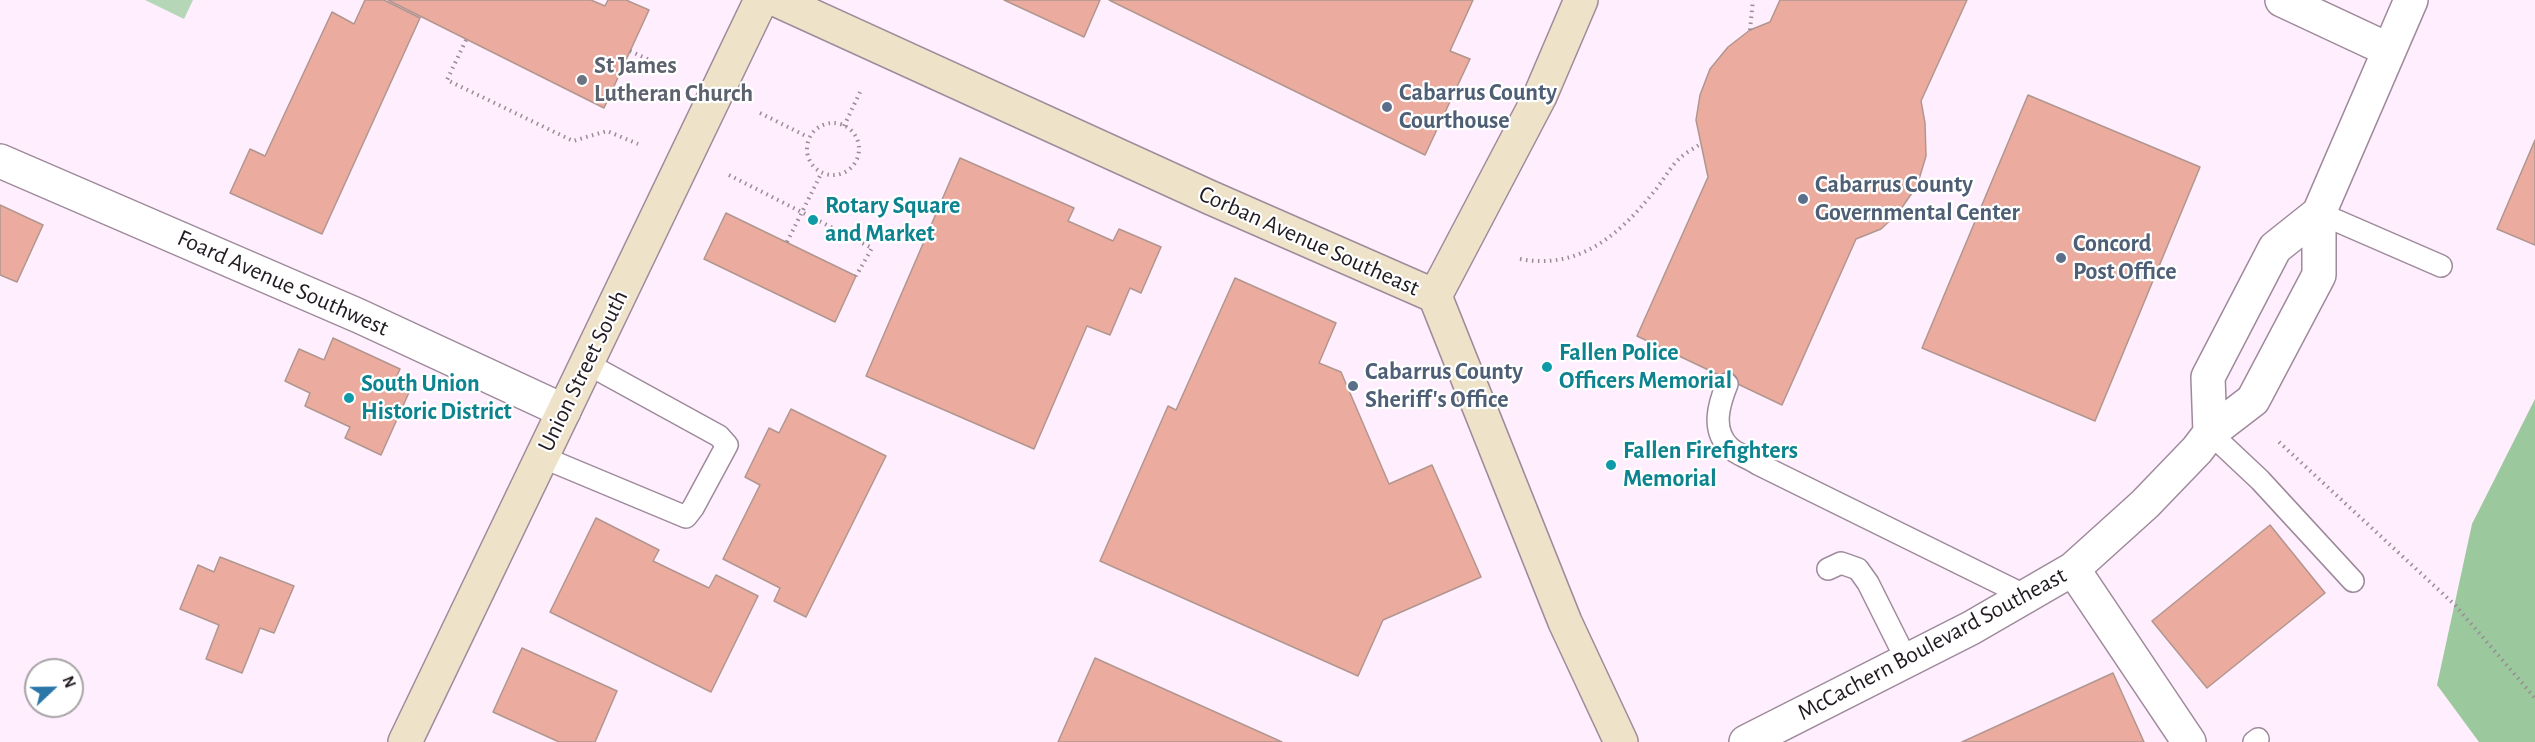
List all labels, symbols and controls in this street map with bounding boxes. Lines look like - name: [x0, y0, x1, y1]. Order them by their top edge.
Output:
- place label: St James Lutheran Church: [594, 52, 753, 108]
- marker: St James Lutheran Church: [575, 73, 589, 87]
- place label: Cabarrus County Courthouse: [1399, 79, 1557, 135]
- marker: Cabarrus County Courthouse: [1380, 100, 1394, 114]
- place label: Cabarrus County Governmental Center: [1815, 171, 2020, 227]
- street label: Corban Avenue Southeast: [1194, 179, 1424, 303]
- place label: Rotary Square and Market: [825, 192, 960, 248]
- marker: Cabarrus County Governmental Center: [1796, 192, 1810, 206]
- marker: Rotary Square and Market: [806, 213, 820, 227]
- street label: Foard Avenue Southwest: [173, 223, 393, 343]
- place label: Concord Post Office: [2073, 230, 2176, 286]
- marker: Concord Post Office: [2054, 251, 2068, 265]
- street label: Union Street South: [531, 286, 635, 456]
- place label: Fallen Police Officers Memorial: [1559, 339, 1732, 395]
- place label: Cabarrus County Sheriff's Office: [1365, 358, 1523, 414]
- marker: Fallen Police Officers Memorial: [1540, 360, 1554, 374]
- place label: South Union Historic District: [361, 370, 512, 426]
- marker: Cabarrus County Sheriff's Office: [1346, 379, 1360, 393]
- marker: South Union Historic District: [342, 391, 356, 405]
- place label: Fallen Firefighters Memorial: [1623, 437, 1798, 493]
- marker: Fallen Firefighters Memorial: [1604, 458, 1618, 472]
- street label: McCachern Boulevard Southeast: [1793, 561, 2071, 727]
- north arrow: [24, 658, 84, 718]
- text: N: [59, 674, 78, 690]

